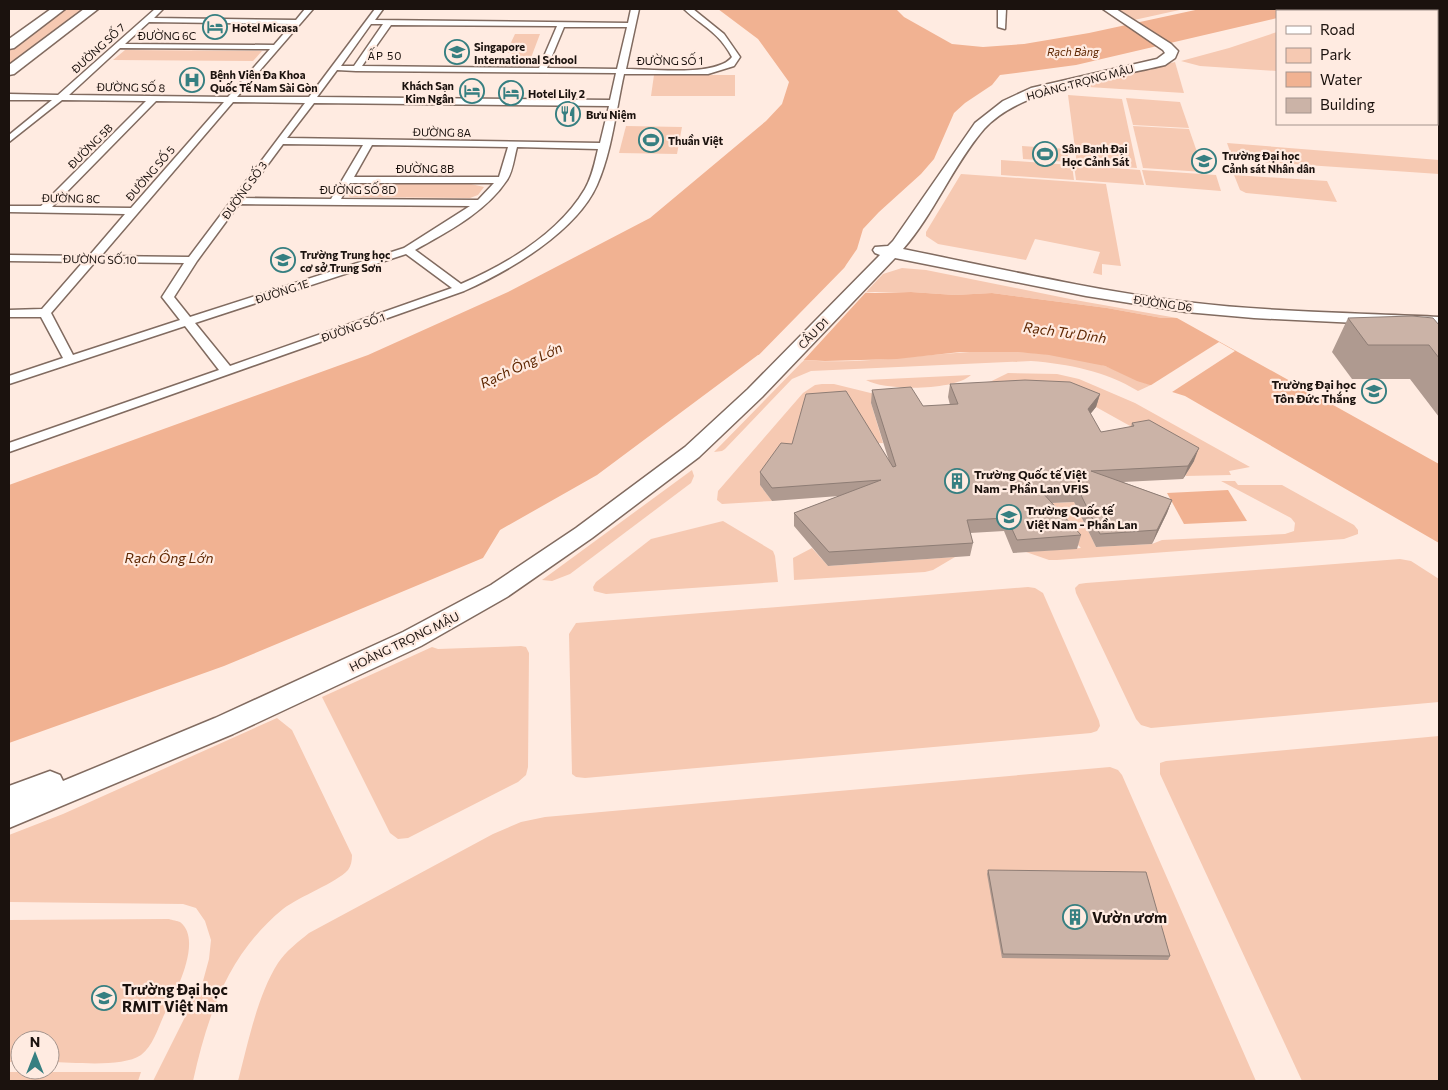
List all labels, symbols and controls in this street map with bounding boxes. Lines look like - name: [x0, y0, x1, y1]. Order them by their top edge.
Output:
- legend: [1276, 10, 1438, 125]
- hotel icon: Hotel Micasa: [202, 14, 228, 40]
- street label: ĐƯỜNG SỐ 7: [66, 19, 128, 76]
- text: Road: [1320, 20, 1355, 38]
- place label: Hotel Micasa: [232, 21, 298, 34]
- street label: ĐƯỜNG 6C: [137, 28, 196, 42]
- school or university icon: Singapore International School: [444, 39, 470, 65]
- place label: Singapore International School: [474, 40, 577, 66]
- water label: Rạch Bàng: [1047, 45, 1100, 58]
- text: Park: [1320, 45, 1351, 63]
- district label: ẤP 50: [367, 47, 403, 62]
- street label: ĐƯỜNG SỐ 1: [636, 52, 703, 67]
- street label: HOÀNG TRỌNG MẬU: [1025, 60, 1135, 103]
- hospital icon: Bệnh Viện Đa Khoa Quốc Tế Nam Sài Gòn: [179, 67, 205, 93]
- place label: Bệnh Viện Đa Khoa Quốc Tế Nam Sài Gòn: [210, 68, 318, 94]
- text: Water: [1320, 70, 1362, 88]
- street label: ĐƯỜNG SỐ 8: [96, 78, 166, 94]
- hotel icon: Khách Sạn Kim Ngân: [459, 78, 485, 104]
- place label: Khách Sạn Kim Ngân: [402, 79, 454, 105]
- hotel icon: Hotel Lily 2: [498, 80, 524, 106]
- place label: Hotel Lily 2: [528, 87, 585, 100]
- text: Building: [1320, 95, 1375, 113]
- restaurant icon: Bưu Niệm: [555, 101, 581, 127]
- place label: Bưu Niệm: [586, 108, 636, 122]
- street label: ĐƯỜNG 5B: [64, 120, 115, 172]
- street label: ĐƯỜNG 8A: [412, 124, 472, 139]
- sports icon: Thuần Việt: [638, 127, 664, 153]
- place label: Thuần Việt: [668, 134, 724, 148]
- sports icon: Sân Banh Đại Học Cảnh Sát: [1032, 141, 1058, 167]
- street label: ĐƯỜNG SỐ 5: [121, 142, 177, 204]
- place label: Sân Banh Đại Học Cảnh Sát: [1062, 142, 1130, 169]
- school or university icon: Trường Đại học Cảnh sát Nhân dân: [1191, 148, 1217, 174]
- place label: Trường Đại học Cảnh sát Nhân dân: [1222, 149, 1315, 175]
- street label: ĐƯỜNG SỐ 3: [217, 157, 269, 222]
- street label: ĐƯỜNG 8B: [395, 161, 454, 175]
- street label: ĐƯỜNG SỐ 8D: [319, 181, 396, 196]
- street label: ĐƯỜNG 8C: [41, 190, 100, 205]
- school or university icon: Trường Trung học cơ sở Trung Sơn: [270, 247, 296, 273]
- place label: Trường Trung học cơ sở Trung Sơn: [300, 248, 390, 274]
- street label: ĐƯỜNG SỐ 10: [62, 250, 137, 266]
- street label: ĐƯỜNG 1E: [252, 275, 310, 306]
- street label: ĐƯỜNG D6: [1132, 291, 1194, 314]
- street label: ĐƯỜNG SỐ 1: [318, 308, 387, 344]
- street label: CẦU D1: [794, 314, 831, 351]
- water label: Rạch Tư Dinh: [1022, 318, 1108, 346]
- water label: Rạch Ông Lớn: [477, 339, 565, 391]
- place label: Trường Đại học Tôn Đức Thắng: [1271, 377, 1356, 405]
- school or university icon: Trường Đại học Tôn Đức Thắng: [1361, 378, 1387, 404]
- place label: Trường Quốc tế Việt Nam - Phần Lan VFIS: [974, 467, 1089, 495]
- building icon: Trường Quốc tế Việt Nam - Phần Lan VFIS: [944, 468, 970, 494]
- place label: Trường Quốc tế Việt Nam - Phần Lan: [1026, 503, 1138, 532]
- school or university icon: Trường Quốc tế Việt Nam - Phần Lan: [996, 504, 1022, 530]
- water label: Rạch Ông Lớn: [125, 549, 213, 566]
- street label: HOÀNG TRỌNG MẬU: [347, 608, 461, 674]
- building icon: Vườn ươm: [1062, 904, 1088, 930]
- place label: Vườn ươm: [1092, 908, 1167, 926]
- place label: Trường Đại học RMIT Việt Nam: [122, 980, 228, 1016]
- school or university icon: Trường Đại học RMIT Việt Nam: [91, 985, 117, 1011]
- north arrow: [10, 1030, 60, 1080]
- text: N: [30, 1033, 40, 1050]

